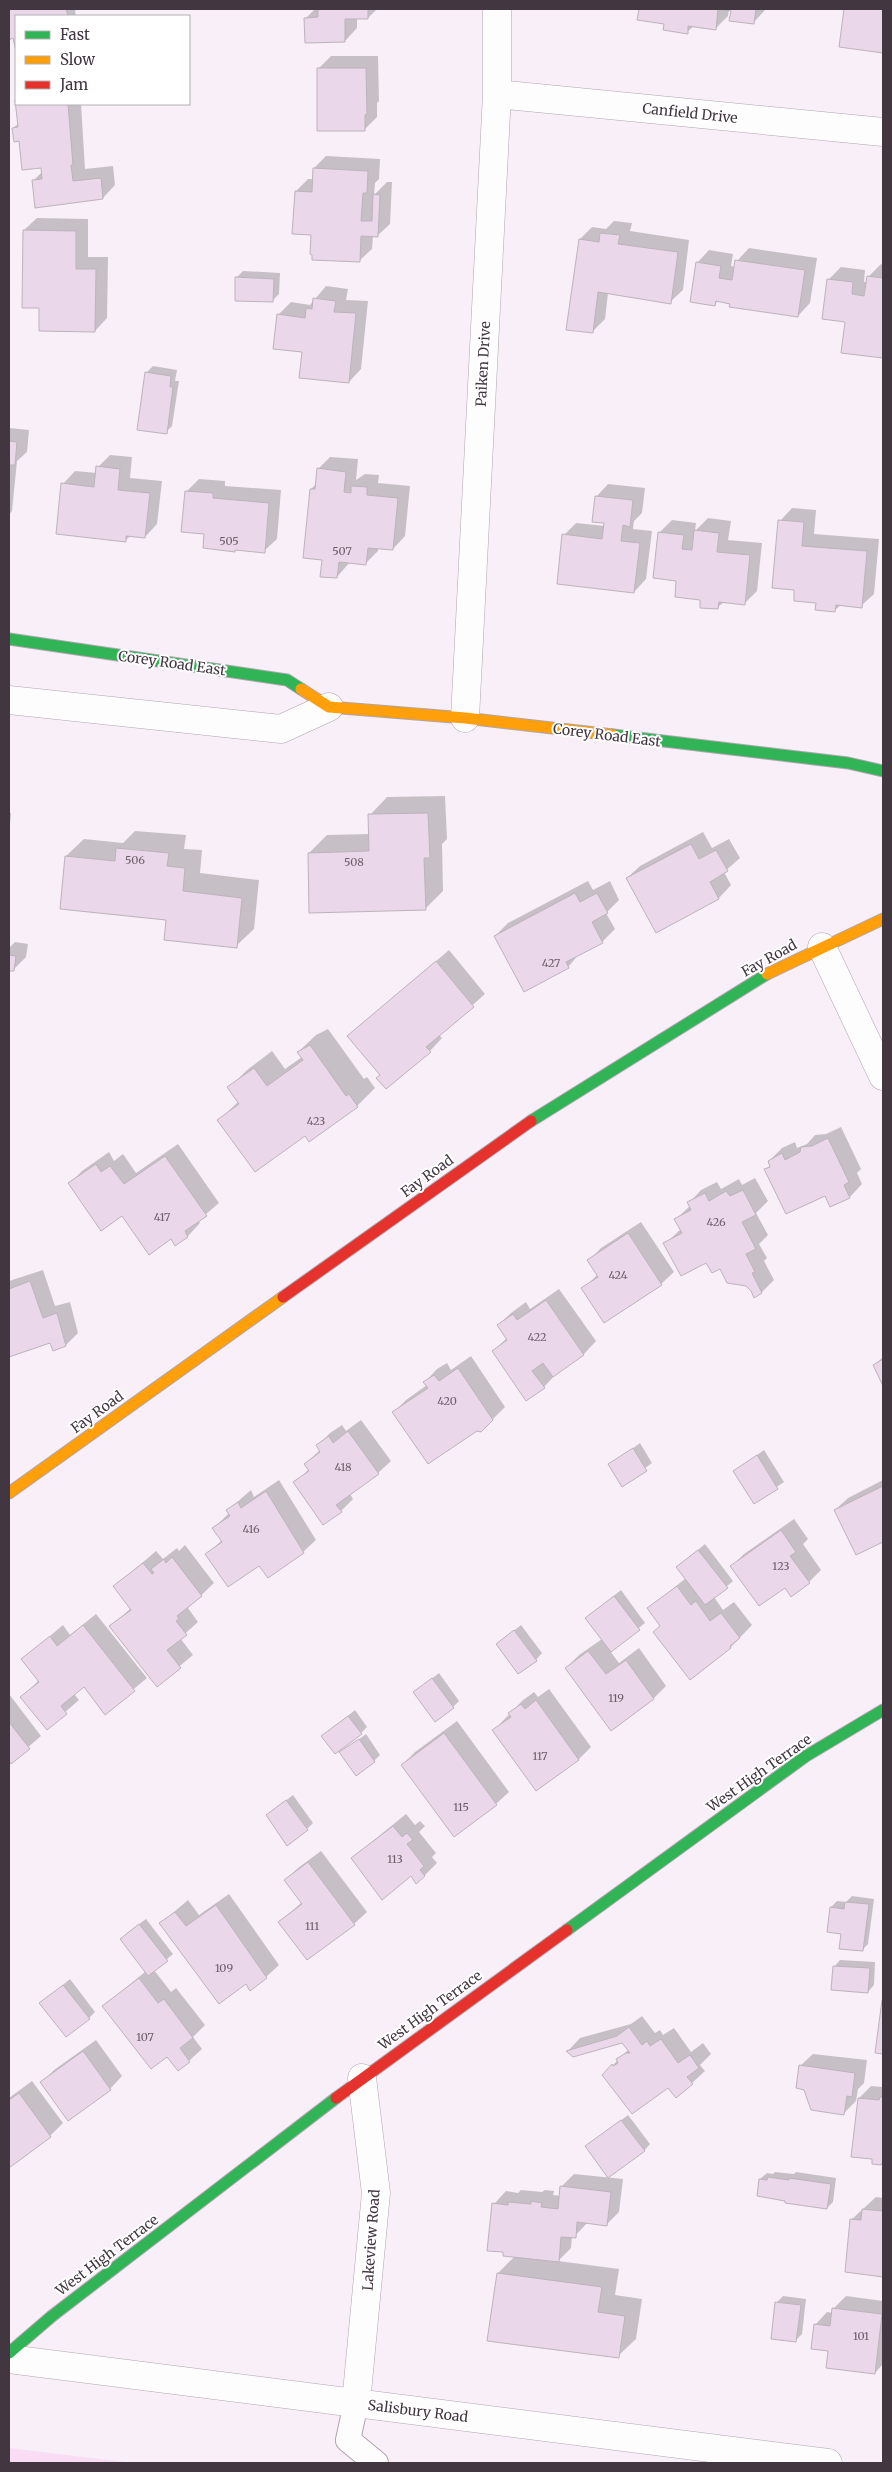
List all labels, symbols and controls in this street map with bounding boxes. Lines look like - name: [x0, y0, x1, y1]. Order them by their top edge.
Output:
- legend: [15, 15, 190, 105]
- text: Fast: [60, 25, 90, 44]
- text: Slow: [60, 50, 95, 69]
- text: Jam: [59, 75, 88, 94]
- street label: Canfield Drive: [642, 99, 738, 127]
- street label: Paiken Drive: [472, 321, 494, 407]
- house number: 505: [219, 534, 239, 548]
- house number: 507: [332, 544, 352, 558]
- street label: Corey Road East: [117, 647, 227, 680]
- street label: Corey Road East: [552, 719, 662, 751]
- house number: 506: [125, 853, 145, 867]
- house number: 508: [344, 855, 364, 869]
- street label: Fay Road: [738, 935, 800, 981]
- house number: 427: [542, 956, 560, 970]
- house number: 423: [307, 1114, 325, 1128]
- street label: Fay Road: [397, 1151, 457, 1201]
- house number: 417: [154, 1210, 170, 1224]
- house number: 426: [706, 1215, 726, 1229]
- house number: 424: [608, 1268, 628, 1282]
- house number: 422: [527, 1330, 547, 1344]
- street label: Fay Road: [67, 1387, 127, 1437]
- house number: 420: [437, 1394, 457, 1408]
- house number: 418: [334, 1460, 352, 1474]
- house number: 416: [242, 1522, 260, 1536]
- house number: 123: [772, 1559, 790, 1573]
- house number: 119: [608, 1691, 624, 1705]
- street label: West High Terrace: [702, 1730, 815, 1816]
- house number: 117: [532, 1749, 548, 1763]
- house number: 115: [453, 1800, 469, 1814]
- house number: 113: [387, 1852, 403, 1866]
- house number: 111: [305, 1919, 319, 1933]
- house number: 109: [215, 1961, 233, 1975]
- street label: West High Terrace: [374, 1966, 485, 2054]
- house number: 107: [136, 2030, 154, 2044]
- street label: Lakeview Road: [358, 2188, 384, 2291]
- street label: West High Terrace: [51, 2211, 162, 2300]
- house number: 101: [853, 2329, 869, 2343]
- street label: Salisbury Road: [367, 2396, 470, 2426]

